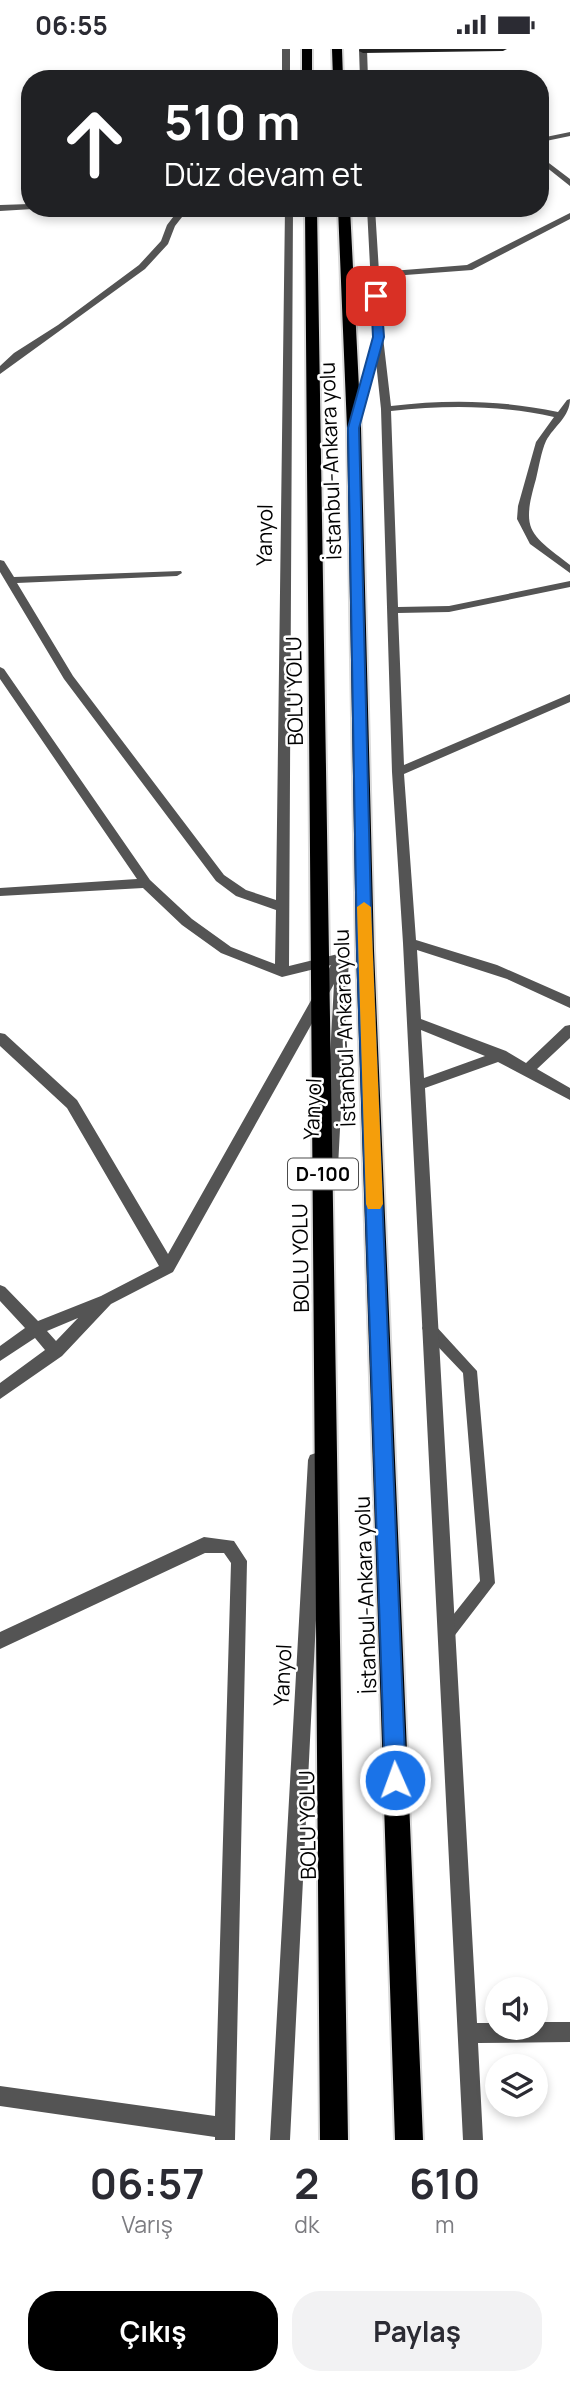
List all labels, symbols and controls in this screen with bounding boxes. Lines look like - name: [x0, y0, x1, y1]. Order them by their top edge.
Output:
- text: 06:55: [35, 7, 108, 43]
- text: 510 m: [164, 88, 300, 155]
- icon: ahead: [49, 98, 140, 189]
- text: Düz devam et: [164, 152, 363, 196]
- pin: [346, 266, 406, 326]
- icon: arrive: [357, 277, 395, 315]
- street label: İstanbul-Ankara yolu: [313, 362, 347, 560]
- street label: Yanyol: [249, 504, 279, 566]
- street label: BOLU YOLU: [279, 636, 309, 746]
- street label: İstanbul-Ankara yolu: [327, 929, 361, 1127]
- street label: Yanyol: [296, 1077, 328, 1140]
- road number: D-100: [288, 1159, 358, 1189]
- street label: BOLU YOLU: [285, 1203, 315, 1313]
- street label: İstanbul-Ankara yolu: [348, 1496, 382, 1694]
- street label: Yanyol: [266, 1643, 298, 1706]
- position arrow: [358, 1743, 432, 1817]
- street label: BOLU YOLU: [292, 1770, 322, 1880]
- map controls: [485, 1977, 548, 2117]
- button: sound: [485, 1977, 548, 2040]
- button: layers: [485, 2054, 548, 2117]
- text: 06:57: [90, 2154, 205, 2212]
- text: 2: [294, 2154, 319, 2212]
- text: 610: [409, 2154, 480, 2212]
- text: Varış: [121, 2208, 173, 2240]
- text: dk: [294, 2208, 319, 2240]
- text: m: [435, 2208, 454, 2240]
- button: Çıkış: [28, 2291, 278, 2371]
- button: Paylaş: [292, 2291, 542, 2371]

